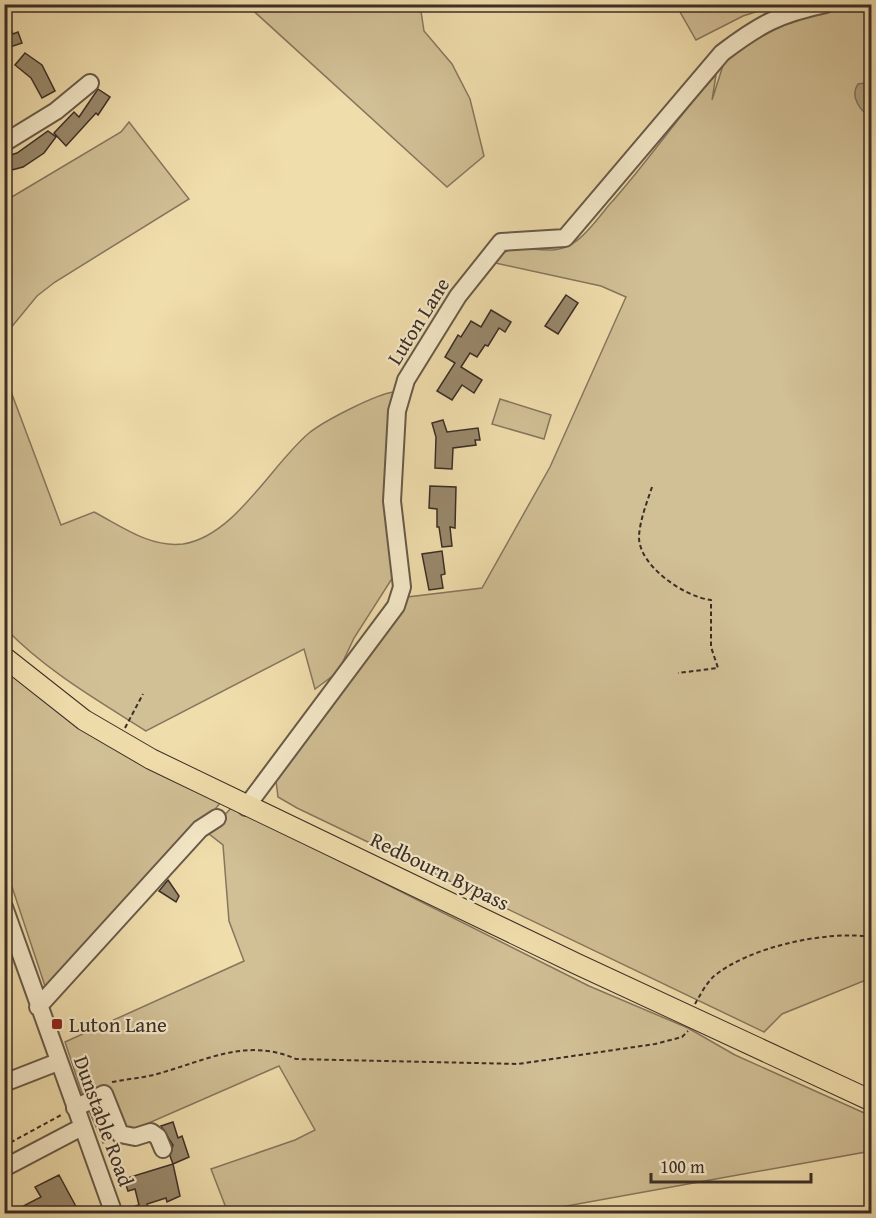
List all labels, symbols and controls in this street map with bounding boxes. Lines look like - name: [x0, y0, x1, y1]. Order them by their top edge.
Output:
- street label: Luton Lane: [379, 271, 457, 371]
- street label: Redbourn Bypass: [365, 824, 515, 918]
- place label: Luton Lane: [69, 1009, 167, 1040]
- marker: Luton Lane: [50, 1017, 64, 1031]
- street label: Dunstable Road: [66, 1051, 142, 1191]
- scale bar: [651, 1146, 812, 1184]
- text: 100 m: [660, 1153, 705, 1180]

